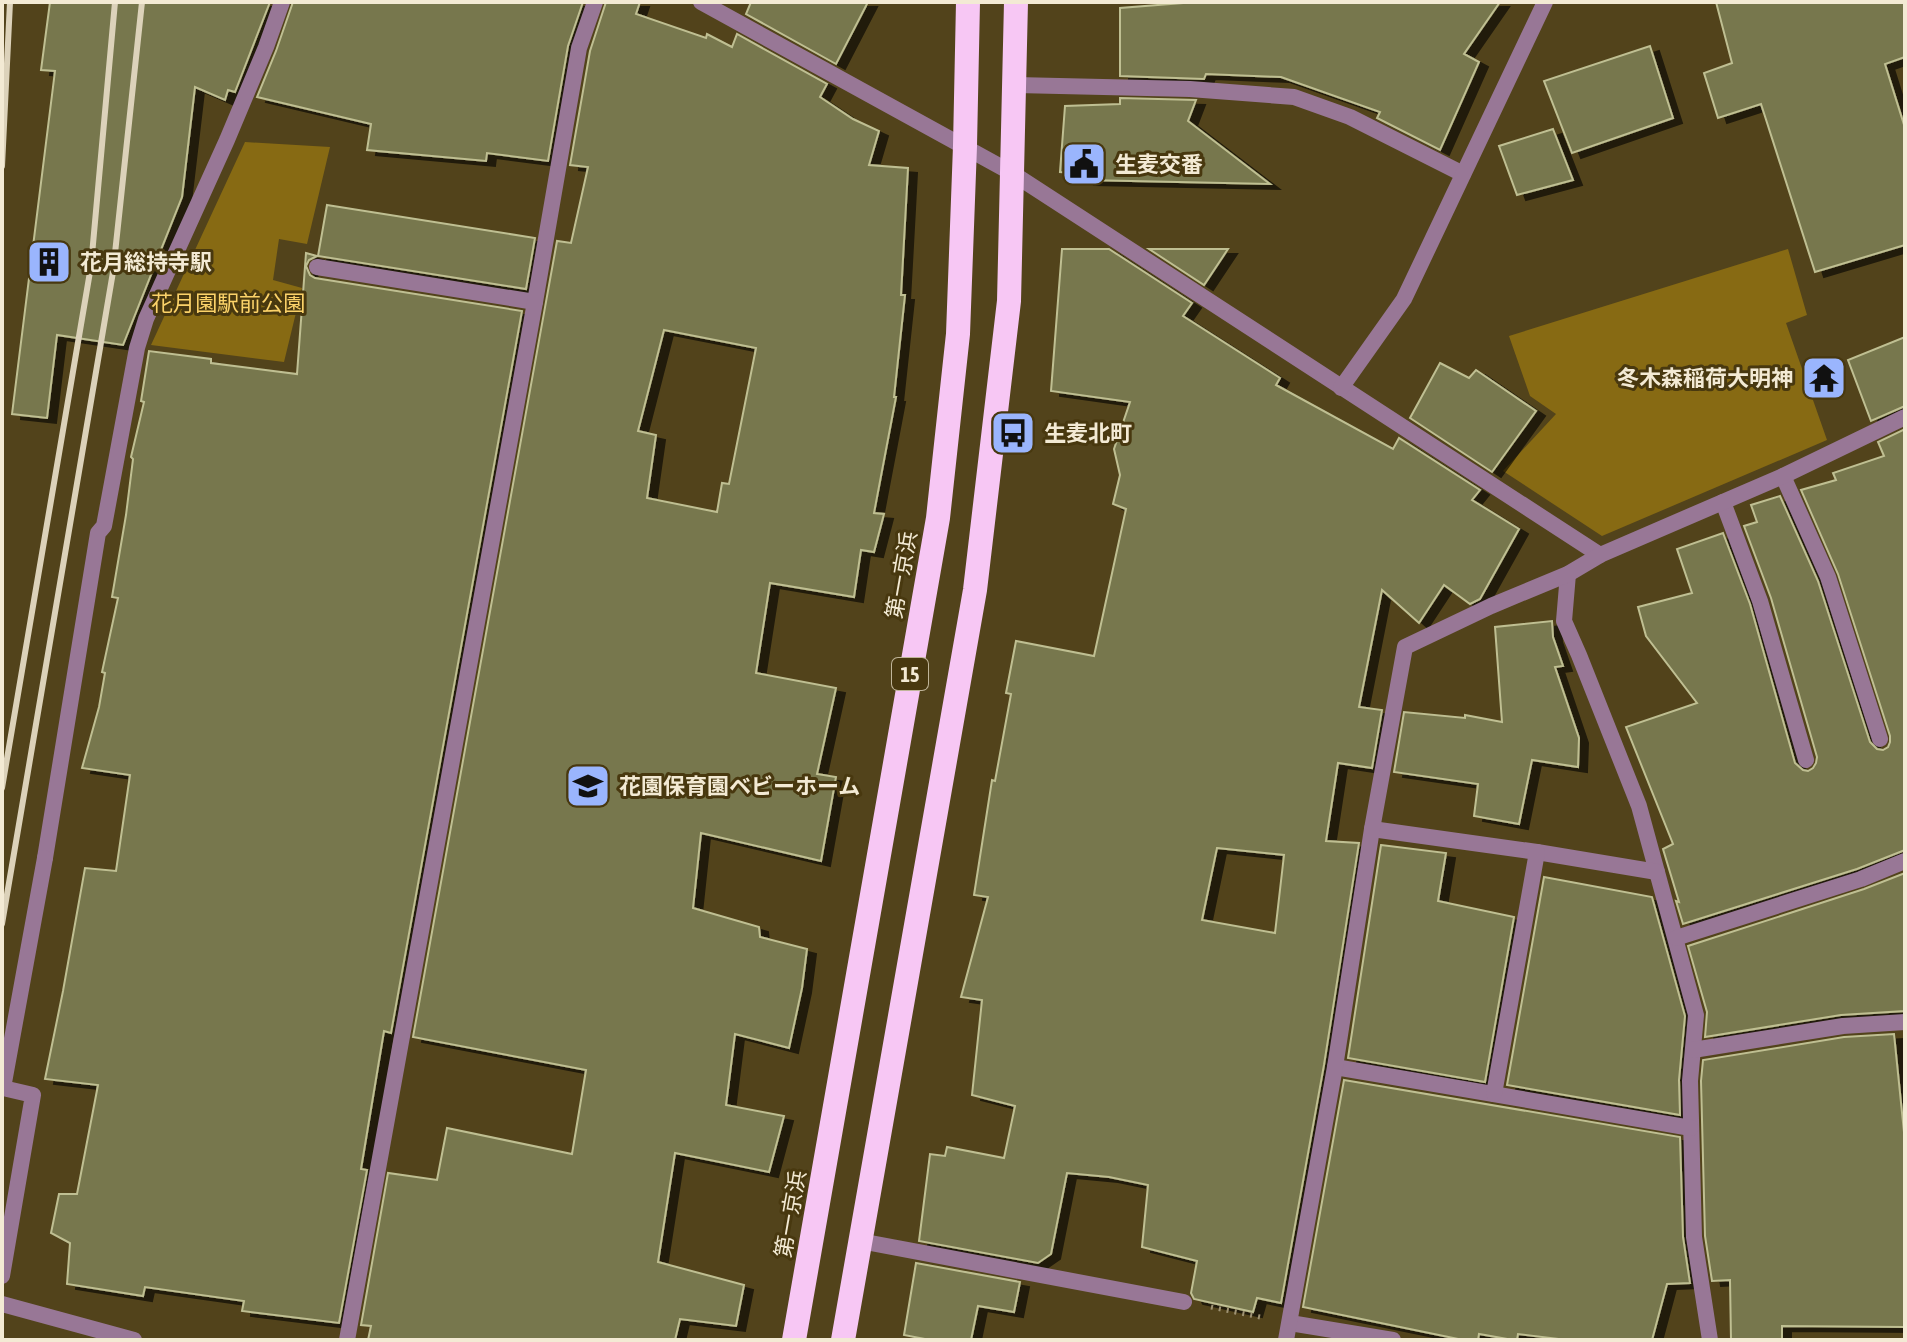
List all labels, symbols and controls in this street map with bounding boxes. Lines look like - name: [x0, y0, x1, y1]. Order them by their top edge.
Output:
- public building icon: 生麦交番: [1060, 140, 1108, 188]
- place label: 生麦交番: [1115, 151, 1203, 177]
- building icon: 花月総持寺駅: [25, 238, 73, 286]
- place label: 花月総持寺駅: [80, 249, 212, 275]
- park label: 花月園駅前公園: [151, 290, 305, 316]
- temple icon: 冬木森稲荷大明神: [1800, 354, 1848, 402]
- place label: 冬木森稲荷大明神: [1617, 365, 1793, 391]
- bus stop icon: 生麦北町: [989, 409, 1037, 457]
- place label: 生麦北町: [1044, 420, 1132, 446]
- street label: 第一京浜: [881, 529, 921, 621]
- road number: 15: [892, 658, 928, 690]
- school or university icon: 花園保育園ベビーホーム: [564, 762, 612, 810]
- place label: 花園保育園ベビーホーム: [619, 773, 860, 799]
- street label: 第一京浜: [770, 1168, 810, 1260]

